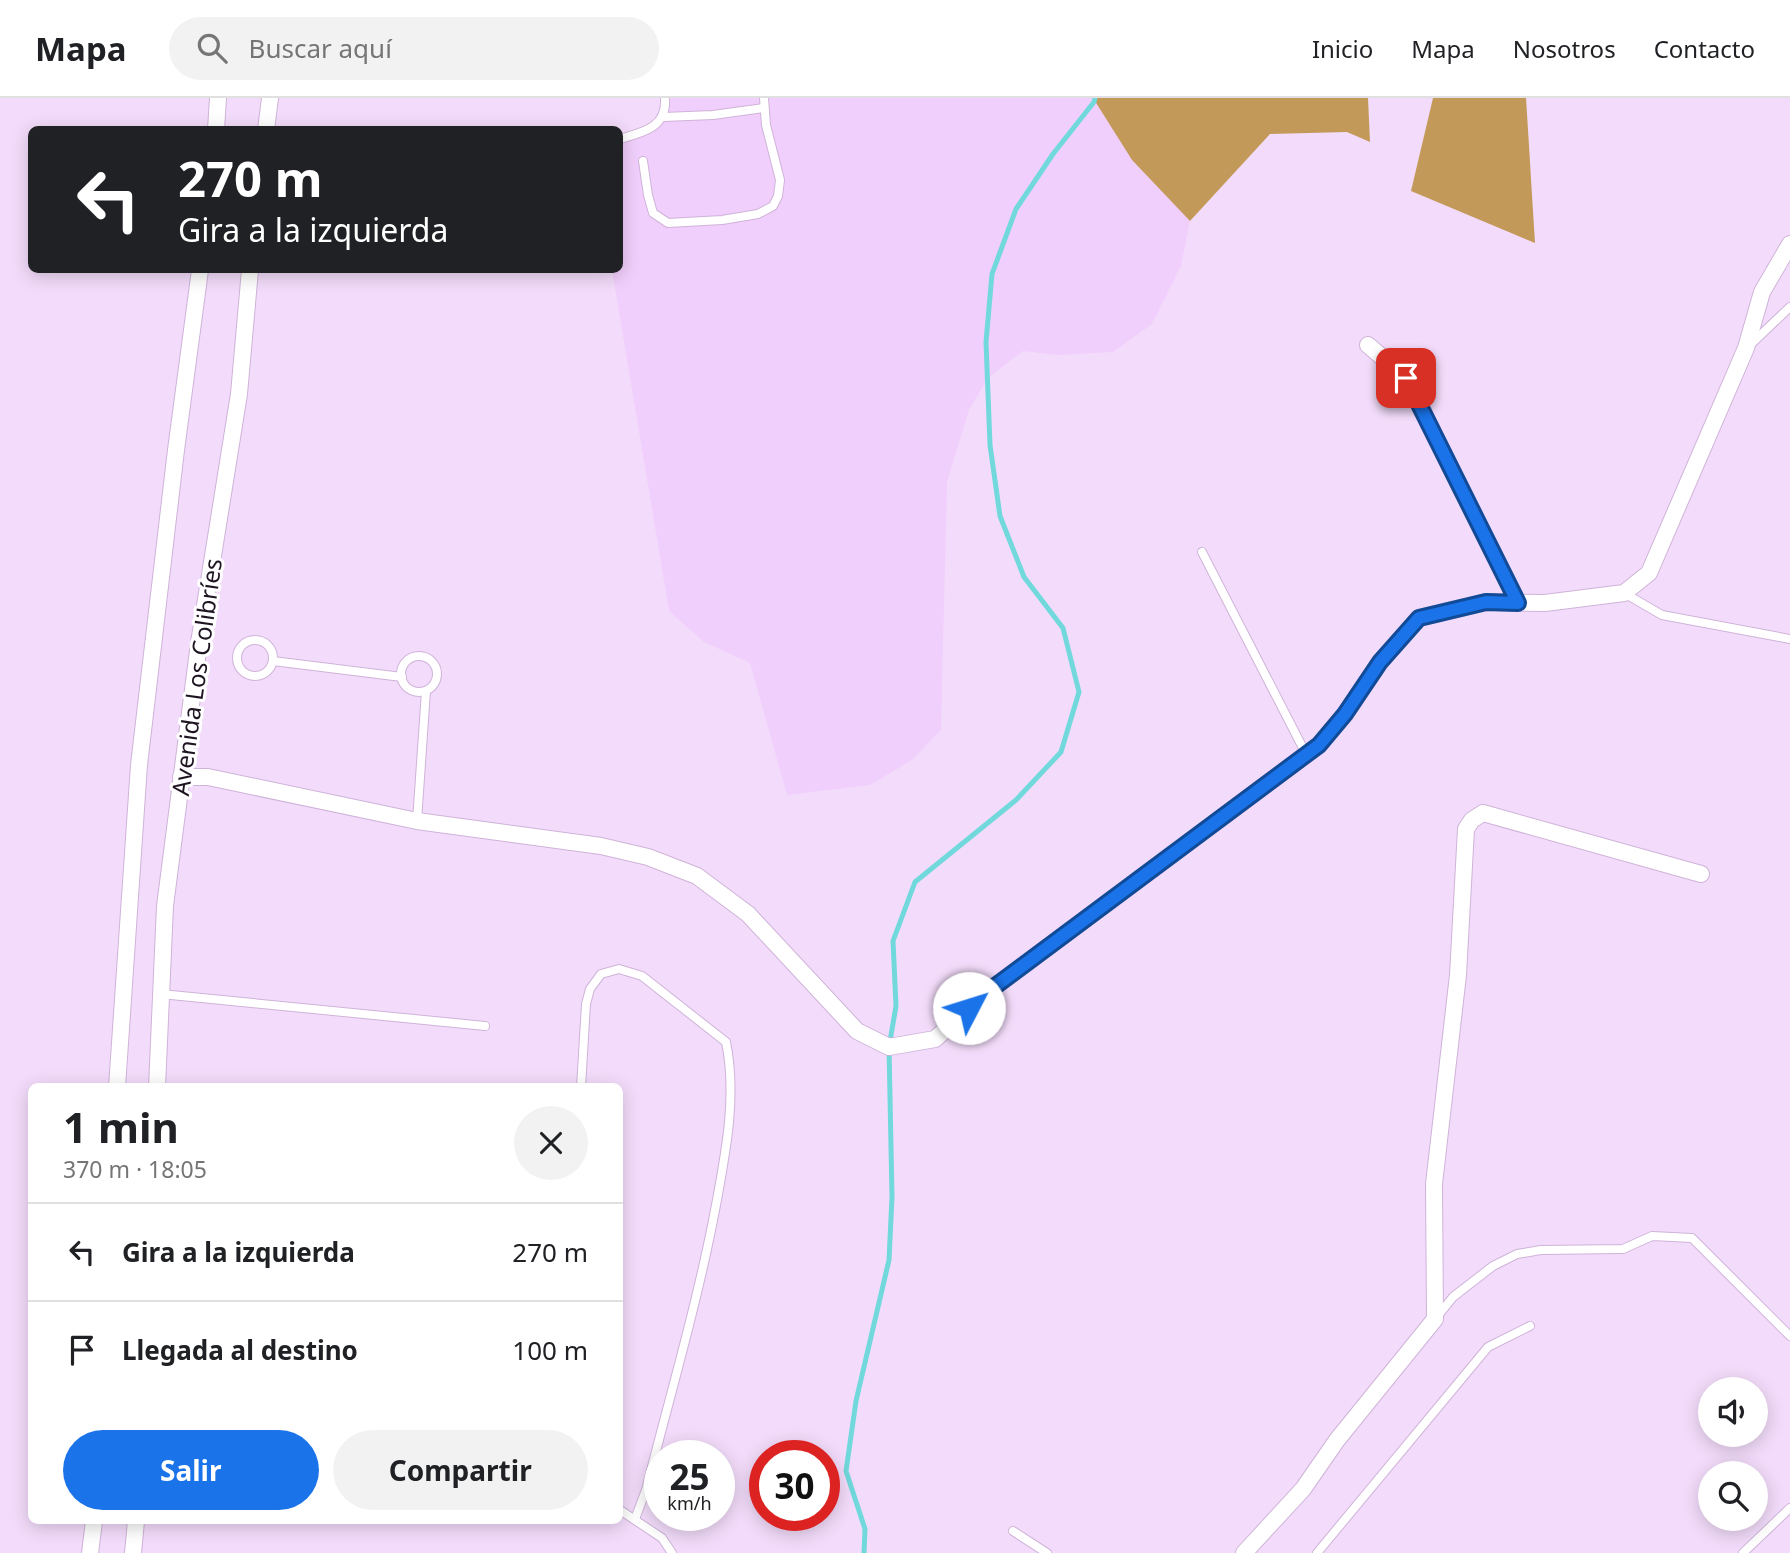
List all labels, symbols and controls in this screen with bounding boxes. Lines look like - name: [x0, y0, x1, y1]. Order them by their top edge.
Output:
- search box: [169, 17, 659, 80]
- text: Mapa: [35, 26, 127, 71]
- icon: search: [193, 29, 231, 67]
- text: Buscar aquí: [249, 30, 392, 66]
- text: Inicio: [1312, 32, 1373, 65]
- text: Mapa: [1411, 32, 1475, 65]
- text: Nosotros: [1513, 32, 1616, 65]
- text: Contacto: [1654, 32, 1755, 65]
- text: 270 m: [178, 145, 323, 211]
- icon: left: [63, 154, 154, 245]
- text: Gira a la izquierda: [178, 208, 448, 251]
- pin: [1376, 348, 1436, 408]
- icon: arrive: [1387, 359, 1425, 397]
- street label: Avenida Los Colibríes: [163, 556, 229, 798]
- position arrow: [932, 971, 1006, 1045]
- text: 1 min: [63, 1098, 179, 1155]
- button: close: [514, 1106, 588, 1180]
- text: 370 m · 18:05: [63, 1153, 207, 1185]
- icon: left: [63, 1233, 101, 1271]
- text: Gira a la izquierda: [122, 1234, 355, 1270]
- text: 270 m: [512, 1234, 588, 1270]
- icon: arrive: [63, 1331, 101, 1369]
- text: Llegada al destino: [122, 1332, 358, 1368]
- text: 100 m: [512, 1332, 588, 1368]
- map controls: [1698, 1377, 1768, 1531]
- button: sound: [1698, 1377, 1768, 1447]
- button: Salir: [63, 1430, 319, 1510]
- button: Compartir: [333, 1430, 588, 1510]
- speed limit sign: 30: [749, 1440, 840, 1531]
- text: 25: [669, 1453, 710, 1500]
- button: search: [1698, 1461, 1768, 1531]
- text: km/h: [667, 1491, 712, 1515]

